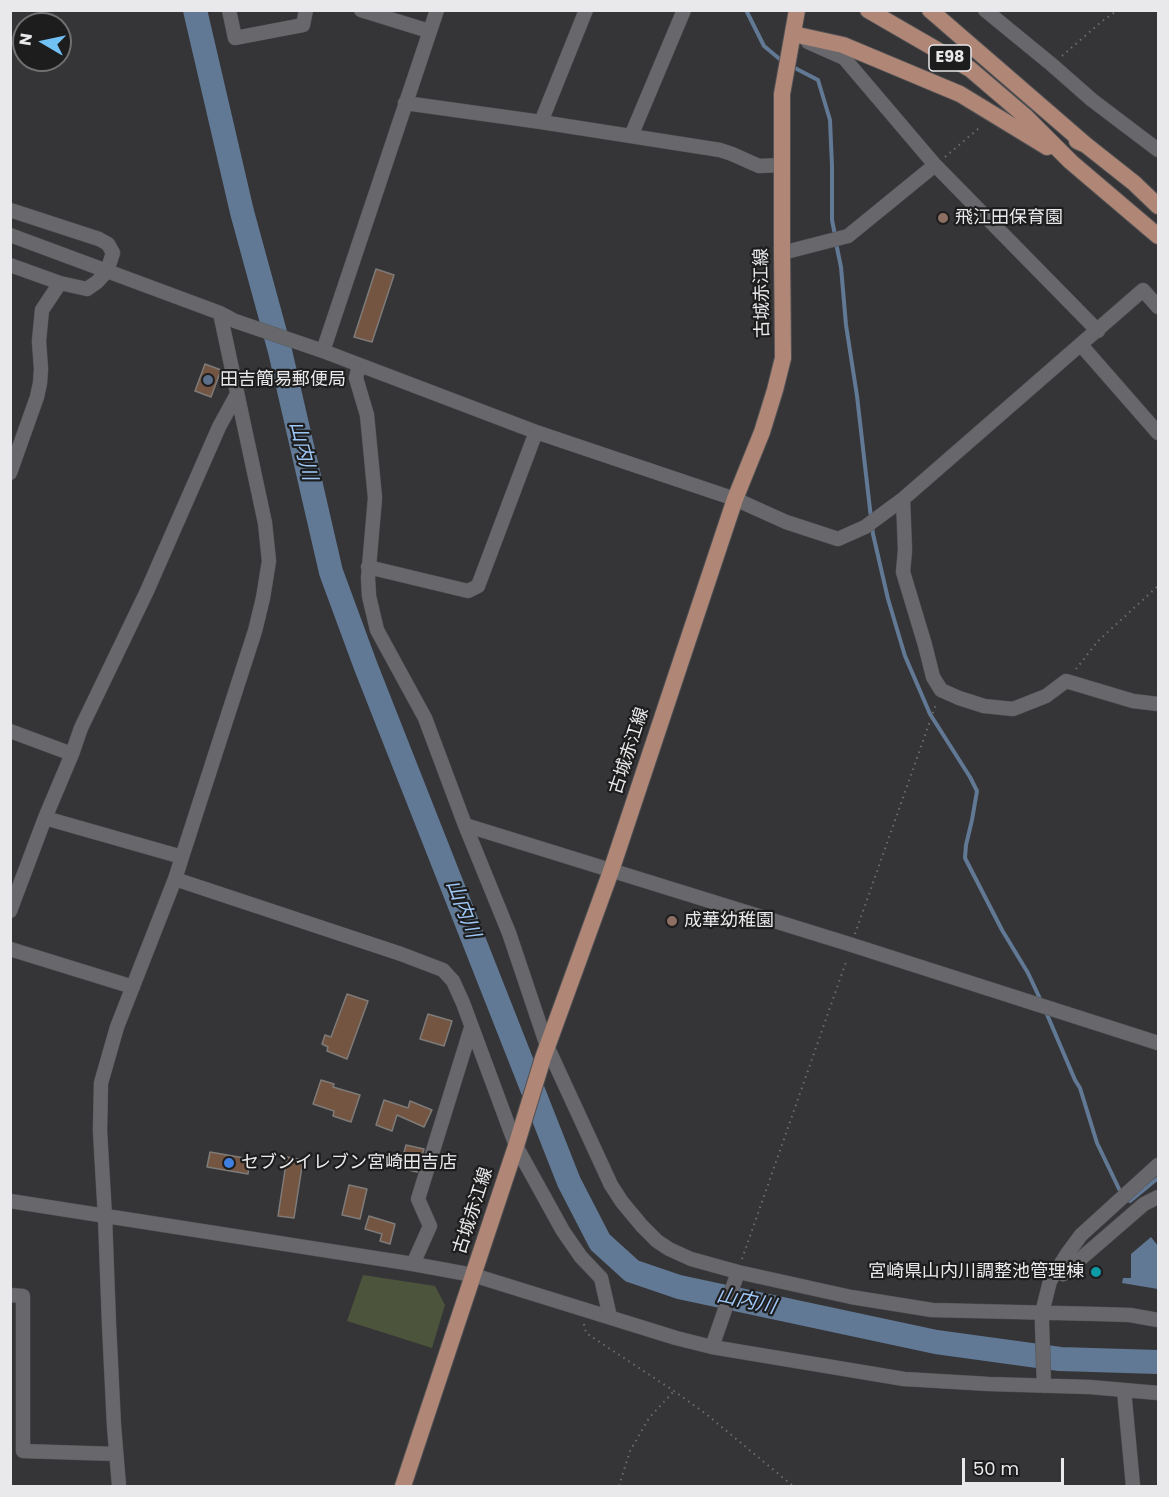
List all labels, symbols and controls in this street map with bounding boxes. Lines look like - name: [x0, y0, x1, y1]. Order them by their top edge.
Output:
- north arrow: [12, 12, 72, 72]
- text: N: [13, 32, 38, 47]
- road number: E98: [929, 45, 971, 71]
- place label: 飛江田保育園: [955, 207, 1063, 229]
- marker: 飛江田保育園: [936, 211, 950, 225]
- street label: 古城赤江線: [751, 248, 775, 338]
- place label: 田吉簡易郵便局: [220, 369, 346, 391]
- marker: 田吉簡易郵便局: [201, 373, 215, 387]
- water label: 山内川: [283, 419, 321, 483]
- street label: 古城赤江線: [606, 705, 654, 797]
- water label: 山内川: [440, 877, 484, 941]
- place label: 成華幼稚園: [684, 910, 774, 932]
- marker: 成華幼稚園: [665, 914, 679, 928]
- place label: セブンイレブン宮崎田吉店: [241, 1152, 457, 1174]
- marker: セブンイレブン宮崎田吉店: [222, 1156, 236, 1170]
- street label: 古城赤江線: [450, 1165, 498, 1257]
- place label: 宮崎県山内川調整池管理棟: [868, 1261, 1084, 1283]
- marker: 宮崎県山内川調整池管理棟: [1089, 1265, 1103, 1279]
- water label: 山内川: [714, 1284, 778, 1320]
- scale bar: [965, 1446, 1067, 1484]
- text: 50 m: [973, 1456, 1019, 1481]

